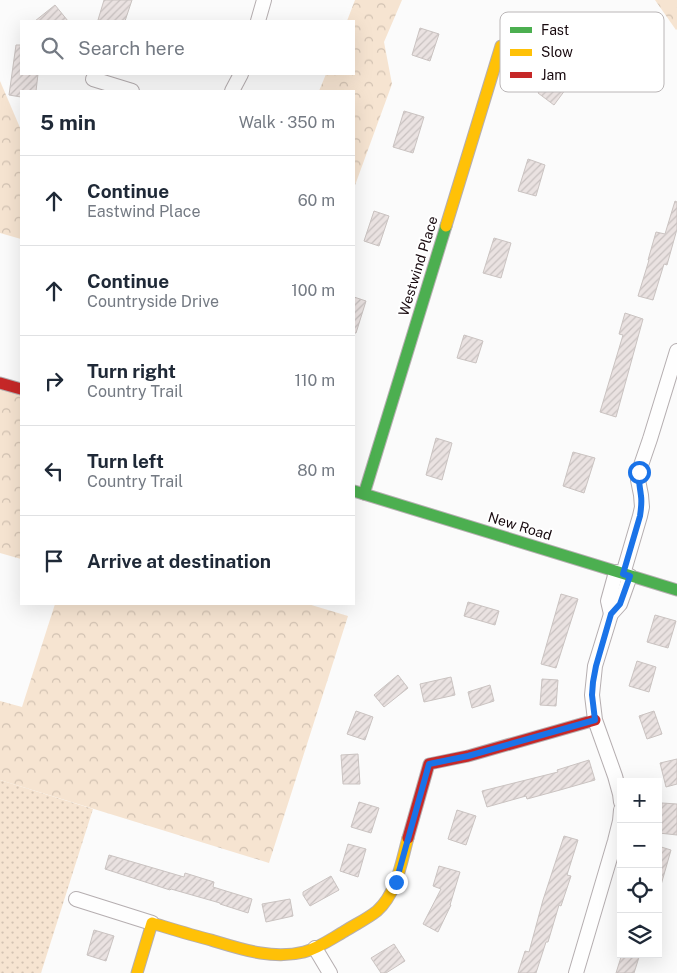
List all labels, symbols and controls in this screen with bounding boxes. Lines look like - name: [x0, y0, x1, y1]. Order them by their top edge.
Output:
- legend: [500, 12, 664, 92]
- search box: [20, 20, 355, 75]
- text: Fast: [541, 22, 569, 38]
- icon: search: [38, 34, 66, 62]
- text: Search here: [78, 37, 185, 59]
- text: Slow: [541, 44, 573, 60]
- text: Jam: [541, 67, 566, 83]
- text: 5 min: [40, 110, 96, 135]
- text: Walk · 350 m: [239, 113, 335, 132]
- text: Continue: [87, 180, 169, 202]
- icon: ahead: [40, 187, 68, 215]
- text: 60 m: [298, 191, 335, 210]
- text: Eastwind Place: [87, 202, 200, 221]
- street label: Westwind Place: [395, 214, 441, 318]
- text: Continue: [87, 270, 169, 292]
- icon: ahead: [40, 277, 68, 305]
- text: 100 m: [291, 281, 335, 300]
- text: Countryside Drive: [87, 292, 219, 311]
- text: Turn right: [87, 360, 176, 382]
- icon: right: [40, 367, 68, 395]
- text: 110 m: [294, 371, 335, 390]
- text: Country Trail: [87, 382, 183, 401]
- text: Turn left: [87, 450, 164, 472]
- icon: left: [40, 457, 68, 485]
- text: 80 m: [297, 461, 335, 480]
- route start: [628, 461, 651, 484]
- text: Country Trail: [87, 472, 183, 491]
- street label: New Road: [486, 509, 554, 543]
- icon: arrive: [40, 547, 68, 575]
- text: Arrive at destination: [87, 550, 271, 572]
- map controls: [617, 778, 662, 958]
- button: +: [617, 778, 662, 823]
- button: −: [617, 823, 662, 868]
- button: locate: [617, 868, 662, 913]
- route end: [385, 871, 408, 894]
- button: layers: [617, 913, 662, 958]

